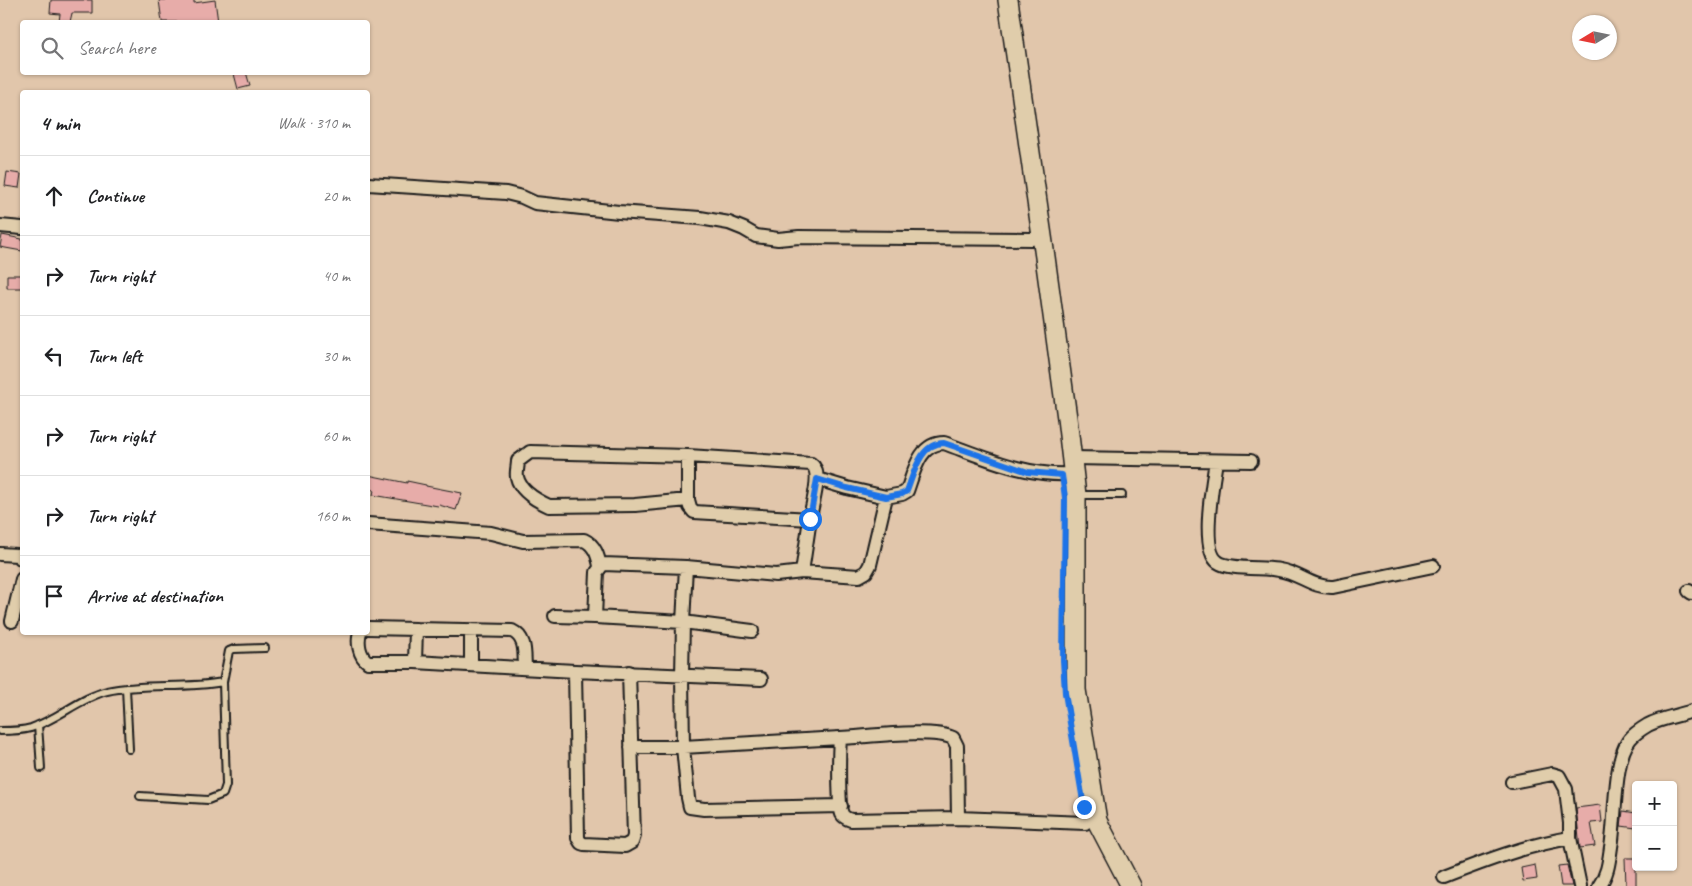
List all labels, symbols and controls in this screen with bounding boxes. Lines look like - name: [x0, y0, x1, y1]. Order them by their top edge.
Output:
- north arrow: [1572, 15, 1617, 60]
- search box: [20, 20, 370, 75]
- icon: search: [38, 34, 66, 62]
- text: Search here: [78, 36, 155, 60]
- text: 4 min: [40, 110, 80, 136]
- text: Walk · 310 m: [278, 113, 350, 133]
- icon: ahead: [40, 182, 68, 210]
- text: Continue: [87, 184, 144, 208]
- text: 20 m: [323, 186, 350, 206]
- icon: right: [40, 262, 68, 290]
- text: Turn right: [87, 264, 154, 288]
- text: 40 m: [323, 266, 350, 286]
- icon: left: [40, 342, 68, 370]
- text: Turn left: [87, 344, 142, 368]
- text: 30 m: [323, 346, 350, 366]
- icon: right: [40, 422, 68, 450]
- text: Turn right: [87, 424, 154, 448]
- text: 60 m: [323, 426, 350, 446]
- icon: right: [40, 502, 68, 530]
- text: Turn right: [87, 504, 154, 528]
- text: 160 m: [316, 506, 350, 526]
- route start: [799, 508, 822, 531]
- icon: arrive: [40, 582, 68, 610]
- text: Arrive at destination: [87, 584, 223, 608]
- map controls: [1632, 781, 1677, 871]
- button: +: [1632, 781, 1677, 826]
- route end: [1073, 796, 1096, 819]
- button: −: [1632, 826, 1677, 871]

